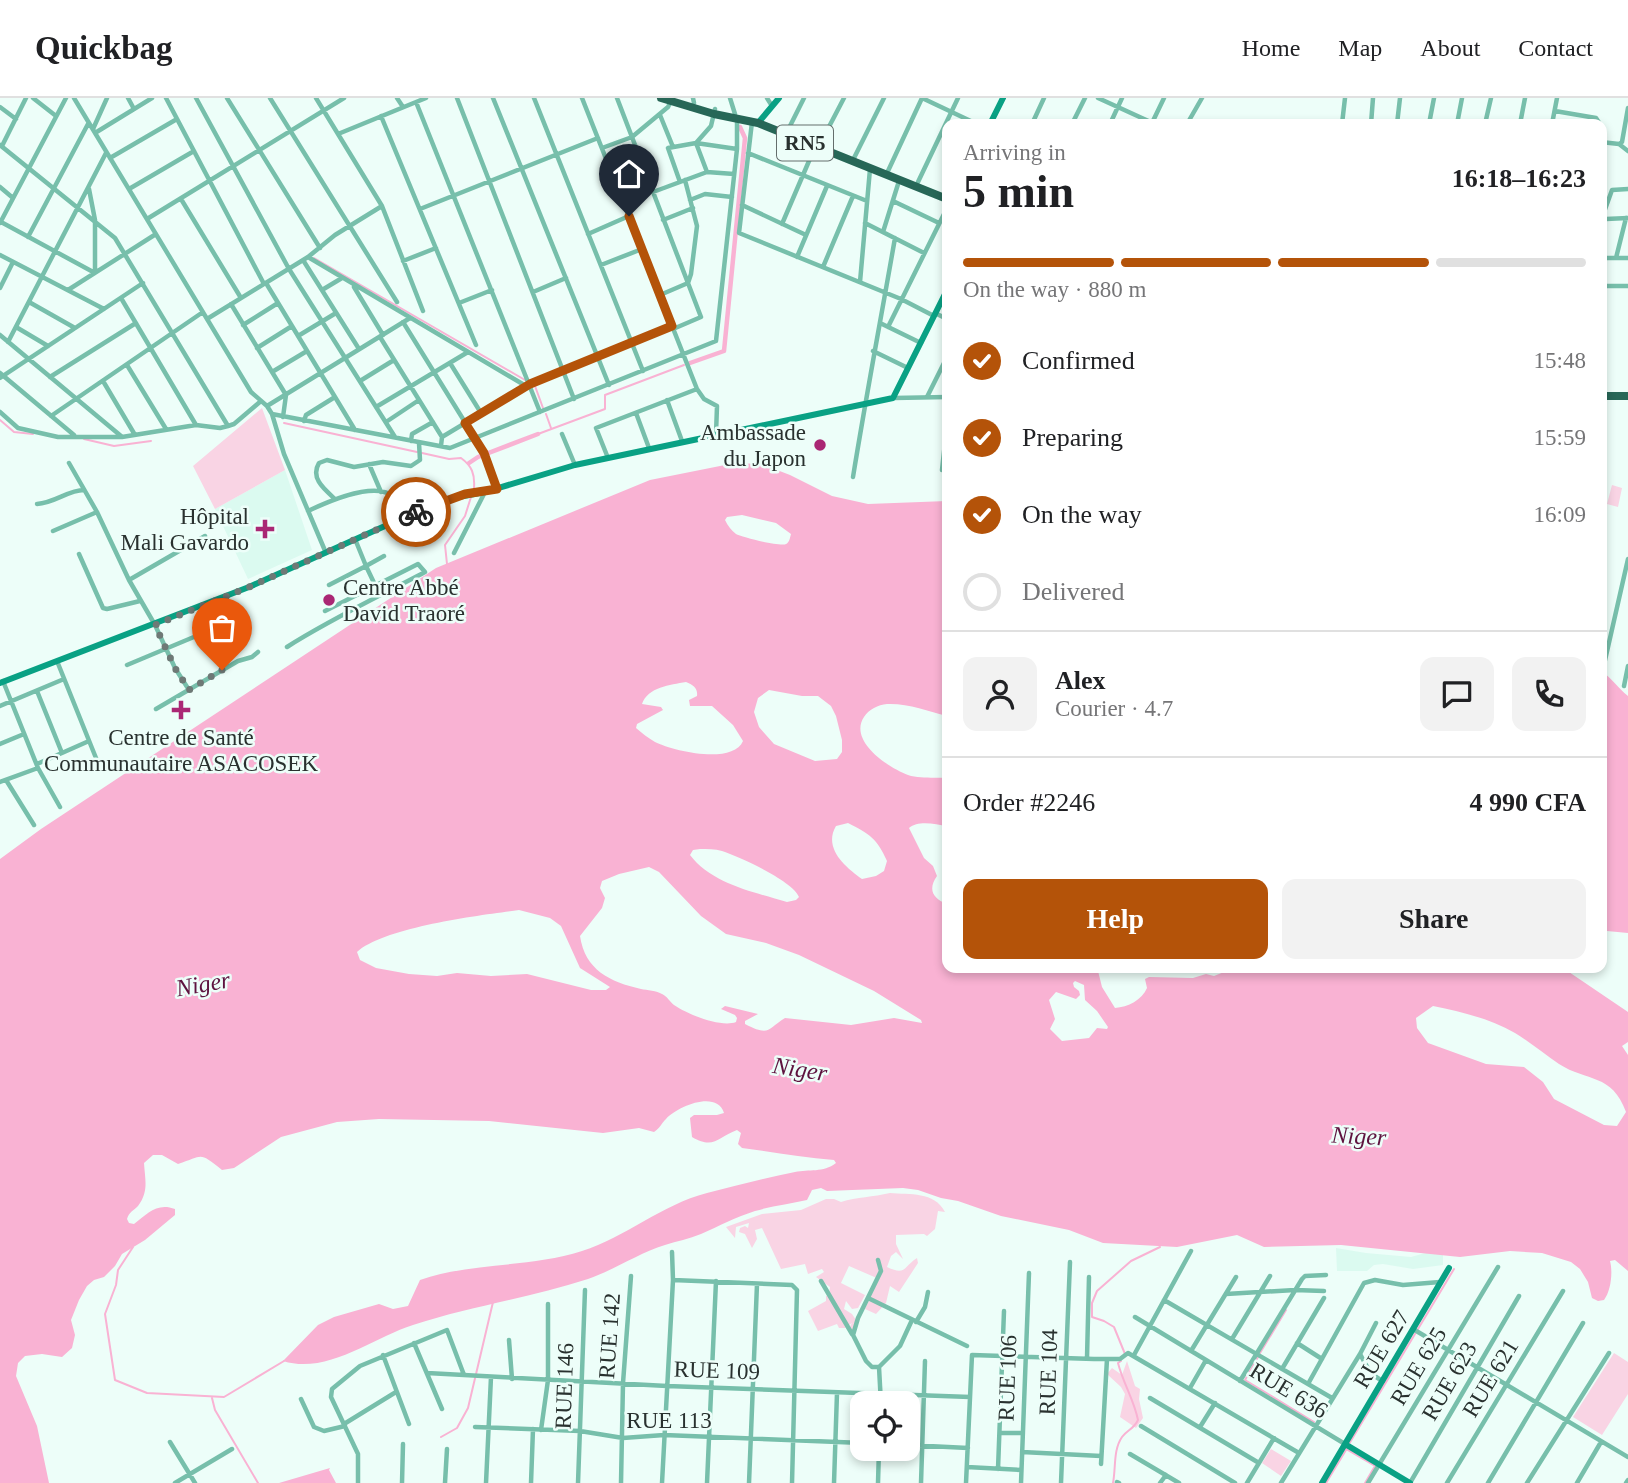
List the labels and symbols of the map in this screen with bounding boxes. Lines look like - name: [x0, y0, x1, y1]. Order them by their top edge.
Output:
- road number: RN5: [777, 126, 833, 160]
- pin: [599, 144, 659, 216]
- place label: Ambassade du Japon: [700, 420, 806, 471]
- marker: Ambassade du Japon: [812, 437, 828, 453]
- courier: [381, 477, 451, 547]
- place label: Hôpital Mali Gavardo: [121, 504, 249, 555]
- marker: Hôpital Mali Gavardo: [255, 519, 275, 539]
- place label: Centre Abbé David Traoré: [343, 575, 465, 626]
- marker: Centre Abbé David Traoré: [321, 592, 337, 608]
- pin: [192, 598, 252, 670]
- marker: Centre de Santé Communautaire ASACOSEK: [171, 700, 191, 720]
- place label: Centre de Santé Communautaire ASACOSEK: [44, 725, 318, 776]
- water label: Niger: [173, 966, 233, 1002]
- water label: Niger: [770, 1052, 830, 1086]
- water label: Niger: [1330, 1122, 1388, 1150]
- street label: RUE 142: [594, 1292, 625, 1380]
- street label: RUE 627: [1349, 1306, 1414, 1393]
- street label: RUE 625: [1386, 1323, 1451, 1410]
- street label: RUE 104: [1035, 1328, 1063, 1416]
- street label: RUE 106: [994, 1334, 1021, 1422]
- street label: RUE 621: [1458, 1335, 1523, 1422]
- street label: RUE 623: [1417, 1338, 1482, 1425]
- street label: RUE 146: [551, 1342, 578, 1430]
- street label: RUE 109: [673, 1357, 761, 1384]
- street label: RUE 636: [1245, 1358, 1332, 1423]
- street label: RUE 113: [626, 1408, 712, 1433]

